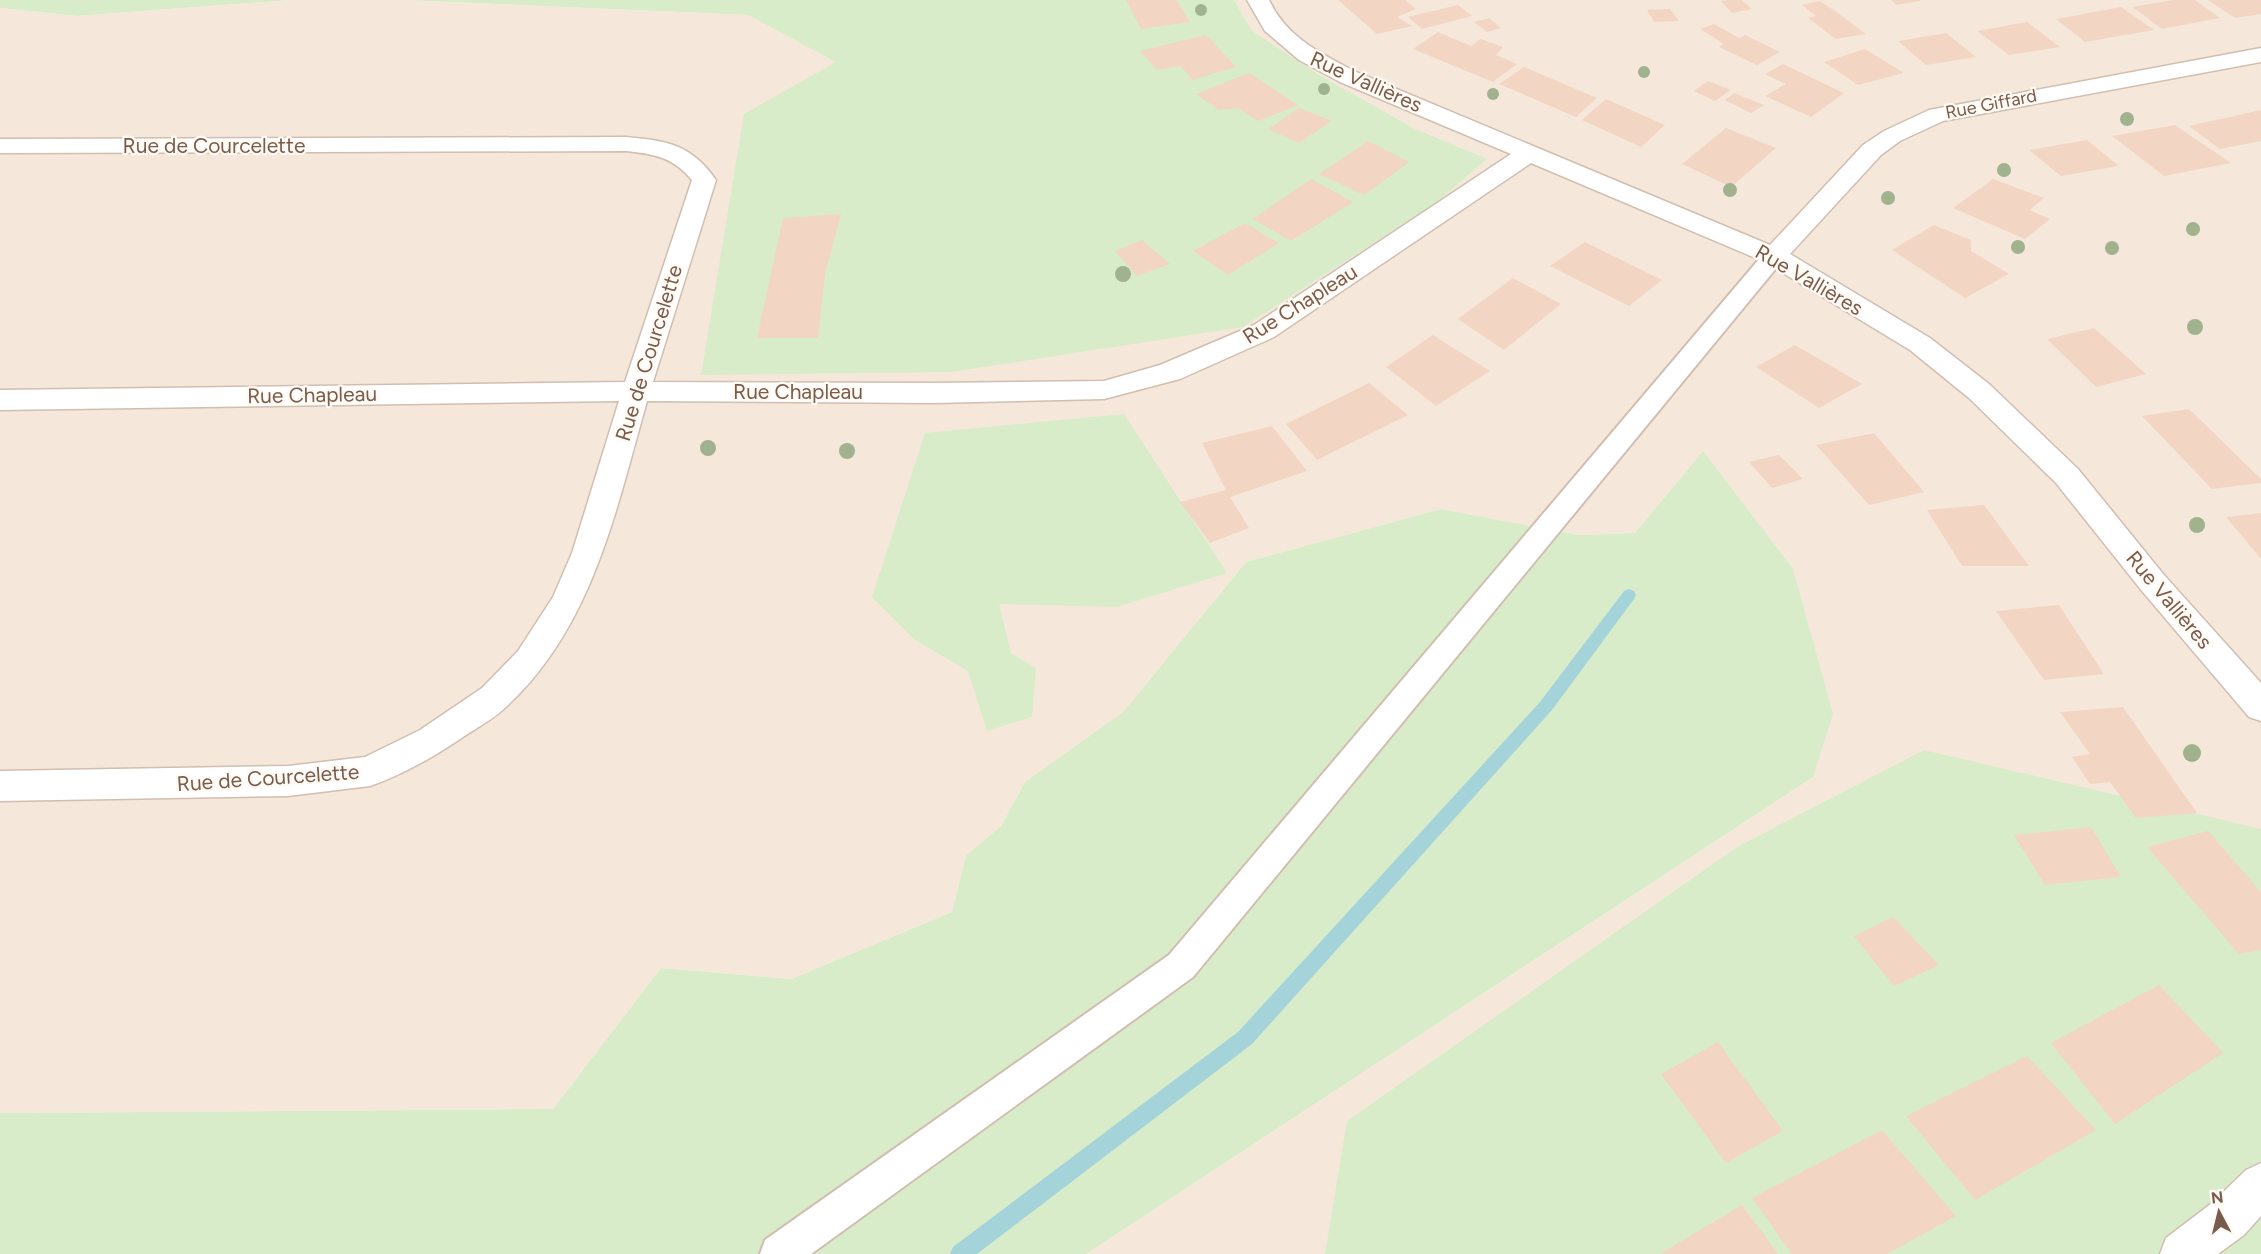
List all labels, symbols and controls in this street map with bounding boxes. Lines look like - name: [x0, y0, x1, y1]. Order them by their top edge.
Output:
- street label: Rue Vallières: [1306, 46, 1426, 117]
- street label: Rue Giffard: [1944, 84, 2038, 124]
- street label: Rue de Courcelette: [123, 133, 305, 158]
- street label: Rue Vallières: [1751, 239, 1867, 320]
- street label: Rue Chapleau: [1238, 259, 1361, 349]
- street label: Rue de Courcelette: [610, 262, 687, 444]
- street label: Rue Chapleau: [733, 379, 863, 404]
- street label: Rue Chapleau: [247, 381, 377, 408]
- street label: Rue Vallières: [2121, 546, 2217, 654]
- street label: Rue de Courcelette: [176, 759, 360, 796]
- north arrow: [2189, 1182, 2249, 1242]
- text: N: [2210, 1187, 2225, 1208]

